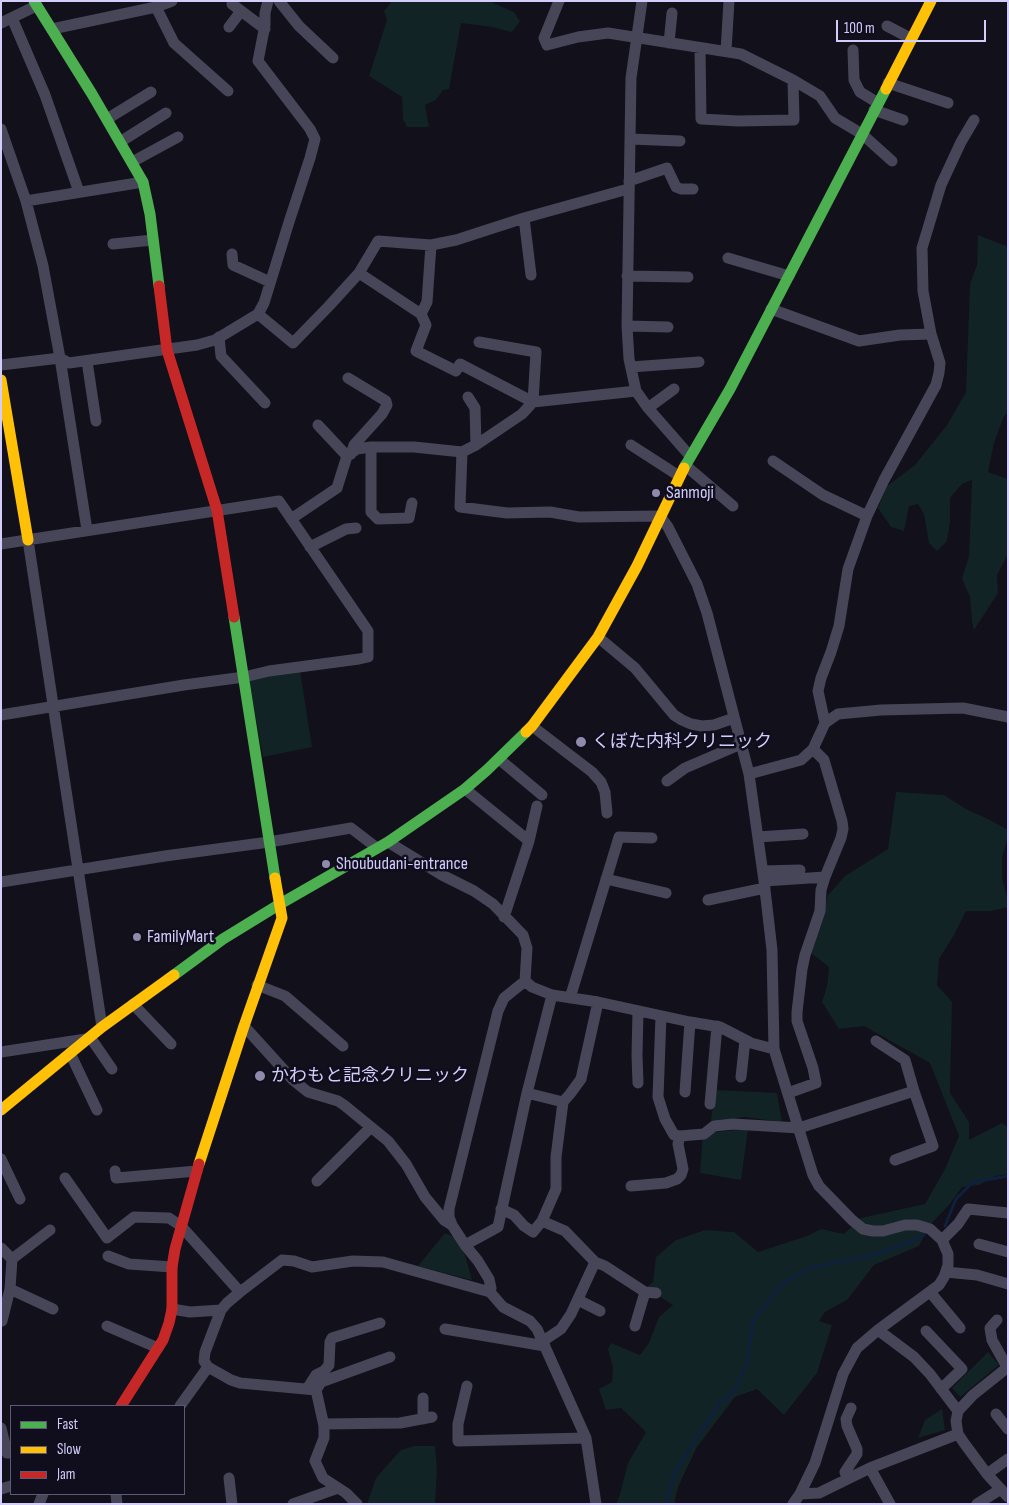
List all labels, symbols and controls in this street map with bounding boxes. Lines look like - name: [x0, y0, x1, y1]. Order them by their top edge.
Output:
- scale bar: [839, 10, 989, 42]
- text: 100 m: [844, 19, 875, 38]
- place label: Sanmoji: [666, 482, 714, 504]
- marker: Sanmoji: [650, 487, 662, 499]
- place label: くぼた内科クリニック: [592, 731, 772, 753]
- marker: くぼた内科クリニック: [574, 735, 588, 749]
- place label: Shoubudani-entrance: [336, 853, 468, 875]
- marker: Shoubudani-entrance: [320, 858, 332, 870]
- place label: FamilyMart: [147, 926, 214, 948]
- marker: FamilyMart: [131, 931, 143, 943]
- place label: かわもと記念クリニック: [271, 1065, 469, 1087]
- marker: かわもと記念クリニック: [253, 1069, 267, 1083]
- legend: [10, 1405, 185, 1495]
- text: Fast: [57, 1415, 78, 1434]
- text: Slow: [57, 1440, 81, 1459]
- text: Jam: [57, 1465, 75, 1484]

